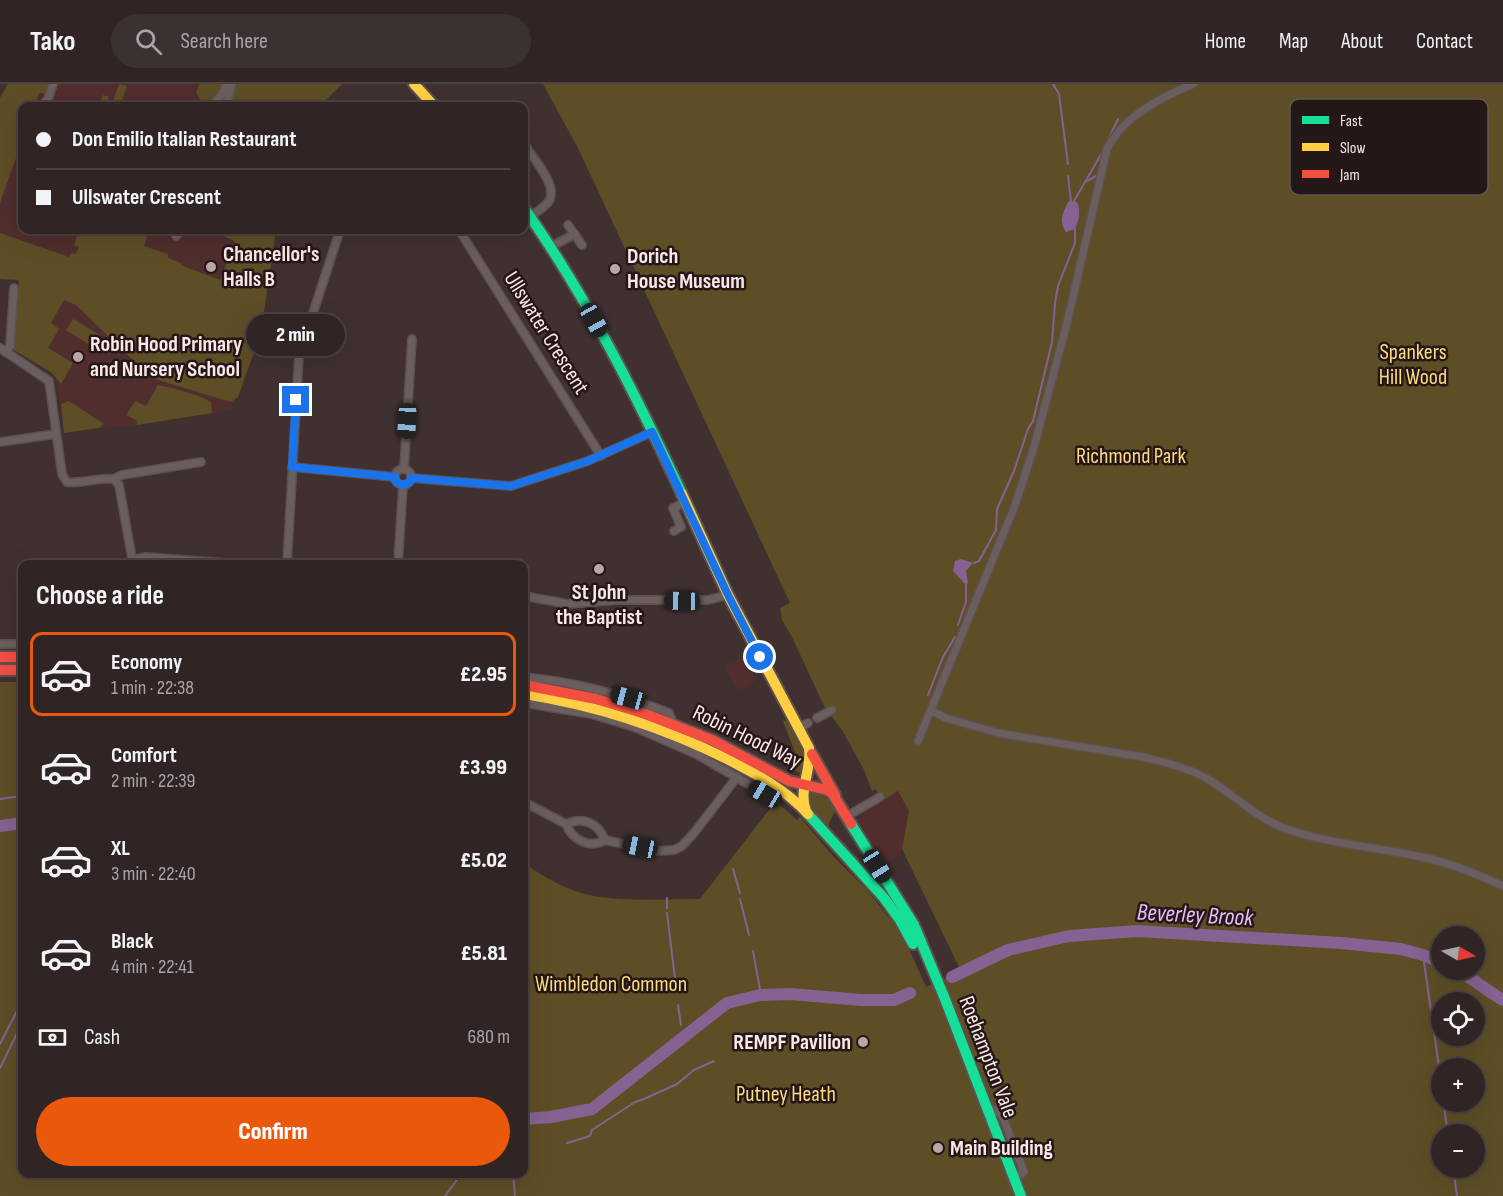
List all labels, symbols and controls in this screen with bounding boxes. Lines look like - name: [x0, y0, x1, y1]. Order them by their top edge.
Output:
- search box: [111, 14, 531, 68]
- text: Tako: [30, 25, 75, 58]
- icon: search: [132, 25, 165, 58]
- text: Search here: [180, 28, 268, 55]
- text: Home: [1205, 29, 1246, 54]
- text: Map: [1279, 29, 1308, 54]
- text: About: [1341, 29, 1383, 54]
- text: Contact: [1416, 29, 1473, 54]
- legend: [1290, 99, 1488, 195]
- text: Fast: [1340, 112, 1363, 131]
- text: Don Emilio Italian Restaurant: [72, 126, 297, 153]
- text: Slow: [1340, 139, 1365, 158]
- text: Jam: [1339, 166, 1360, 185]
- text: Ullswater Crescent: [72, 184, 221, 211]
- place label: Chancellor's Halls B: [223, 241, 319, 293]
- place label: Dorich House Museum: [627, 243, 745, 295]
- marker: Chancellor's Halls B: [204, 260, 218, 274]
- marker: Dorich House Museum: [608, 262, 622, 276]
- street label: Ullswater Crescent: [497, 267, 595, 400]
- car: [577, 300, 611, 340]
- callout: 2 min: [246, 313, 346, 355]
- text: 2 min: [276, 323, 315, 347]
- place label: Robin Hood Primary and Nursery School: [90, 331, 242, 383]
- park label: Spankers Hill Wood: [1379, 339, 1447, 391]
- marker: Robin Hood Primary and Nursery School: [71, 350, 85, 364]
- route end: [282, 386, 309, 413]
- car: [397, 403, 417, 439]
- park label: Richmond Park: [1076, 443, 1187, 470]
- marker: St John the Baptist: [592, 562, 606, 576]
- place label: St John the Baptist: [556, 579, 642, 631]
- text: Choose a ride: [36, 580, 164, 612]
- car: [664, 592, 700, 610]
- route start: [746, 643, 773, 670]
- icon: car: [39, 647, 93, 701]
- text: Economy: [111, 649, 182, 676]
- text: £2.95: [460, 661, 507, 688]
- text: 1 min · 22:38: [111, 676, 194, 700]
- car: [608, 685, 648, 711]
- street label: Robin Hood Way: [688, 699, 806, 775]
- icon: car: [39, 740, 93, 794]
- text: Comfort: [111, 742, 177, 769]
- text: £3.99: [459, 754, 507, 781]
- text: 2 min · 22:39: [111, 769, 195, 793]
- car: [745, 777, 785, 811]
- icon: car: [39, 833, 93, 887]
- car: [621, 834, 659, 860]
- text: XL: [111, 835, 130, 862]
- car: [860, 846, 894, 886]
- text: £5.02: [460, 847, 507, 874]
- text: 3 min · 22:40: [111, 862, 196, 886]
- water label: Beverley Brook: [1136, 897, 1255, 933]
- icon: car: [39, 926, 93, 980]
- north arrow: [1431, 926, 1485, 980]
- map controls: [1431, 926, 1485, 1178]
- text: Black: [111, 928, 153, 955]
- text: £5.81: [461, 940, 507, 967]
- text: 4 min · 22:41: [111, 955, 194, 979]
- park label: Wimbledon Common: [535, 971, 687, 998]
- street label: Roehampton Vale: [952, 992, 1024, 1122]
- button: locate: [1431, 992, 1485, 1046]
- icon: cash: [36, 1021, 69, 1054]
- text: Cash: [84, 1024, 120, 1051]
- text: 680 m: [468, 1025, 510, 1049]
- place label: REMPF Pavilion: [733, 1029, 851, 1056]
- marker: REMPF Pavilion: [856, 1035, 870, 1049]
- button: +: [1431, 1058, 1485, 1112]
- park label: Putney Heath: [736, 1081, 836, 1108]
- button: Confirm: [36, 1097, 510, 1166]
- button: −: [1431, 1124, 1485, 1178]
- place label: Main Building: [950, 1135, 1053, 1162]
- marker: Main Building: [931, 1141, 945, 1155]

